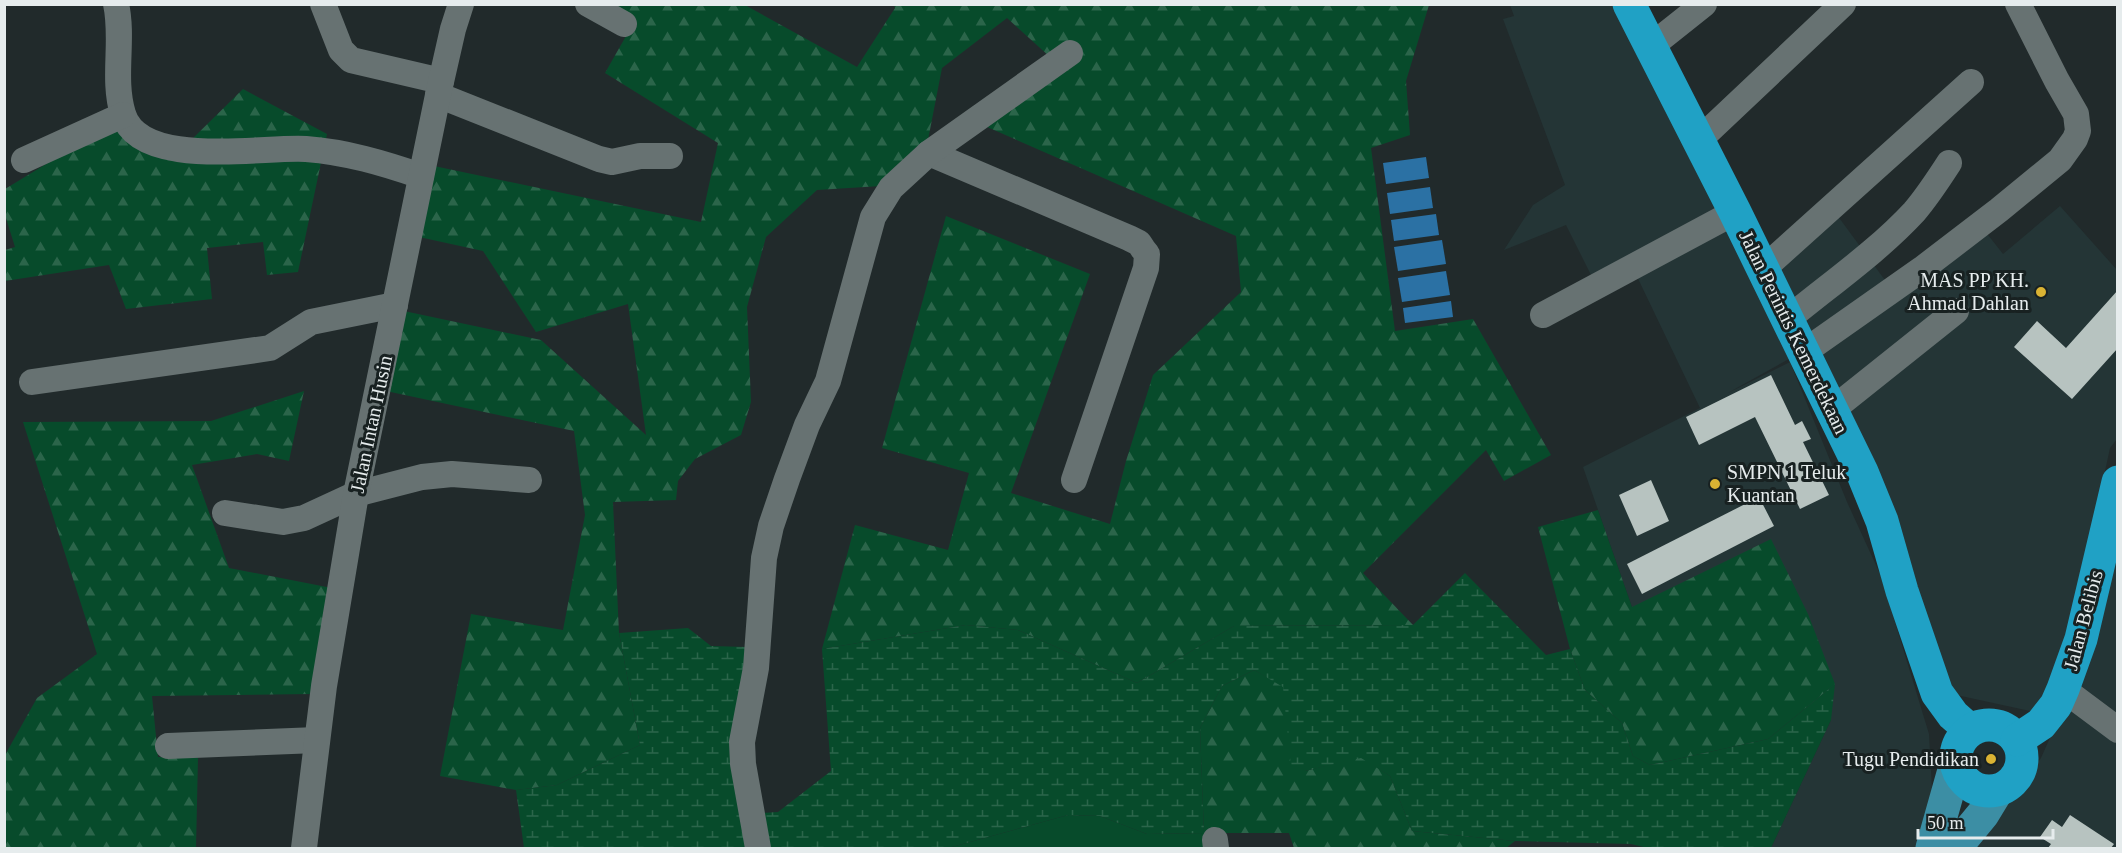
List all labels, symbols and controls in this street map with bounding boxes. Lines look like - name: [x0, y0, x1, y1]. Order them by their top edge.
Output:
- street label: Jalan Perintis Kemerdekaan: [1735, 227, 1853, 437]
- place label: MAS PP KH. Ahmad Dahlan: [1907, 269, 2029, 314]
- marker: MAS PP KH. Ahmad Dahlan: [2034, 285, 2048, 299]
- street label: Jalan Intan Husin: [346, 353, 396, 495]
- place label: SMPN 1 Teluk Kuantan: [1727, 461, 1846, 506]
- marker: SMPN 1 Teluk Kuantan: [1708, 477, 1722, 491]
- street label: Jalan Belibis: [2059, 567, 2107, 672]
- place label: Tugu Pendidikan: [1842, 748, 1979, 771]
- marker: Tugu Pendidikan: [1984, 752, 1998, 766]
- scale bar: [1918, 802, 2053, 840]
- text: 50 m: [1927, 813, 1964, 833]

